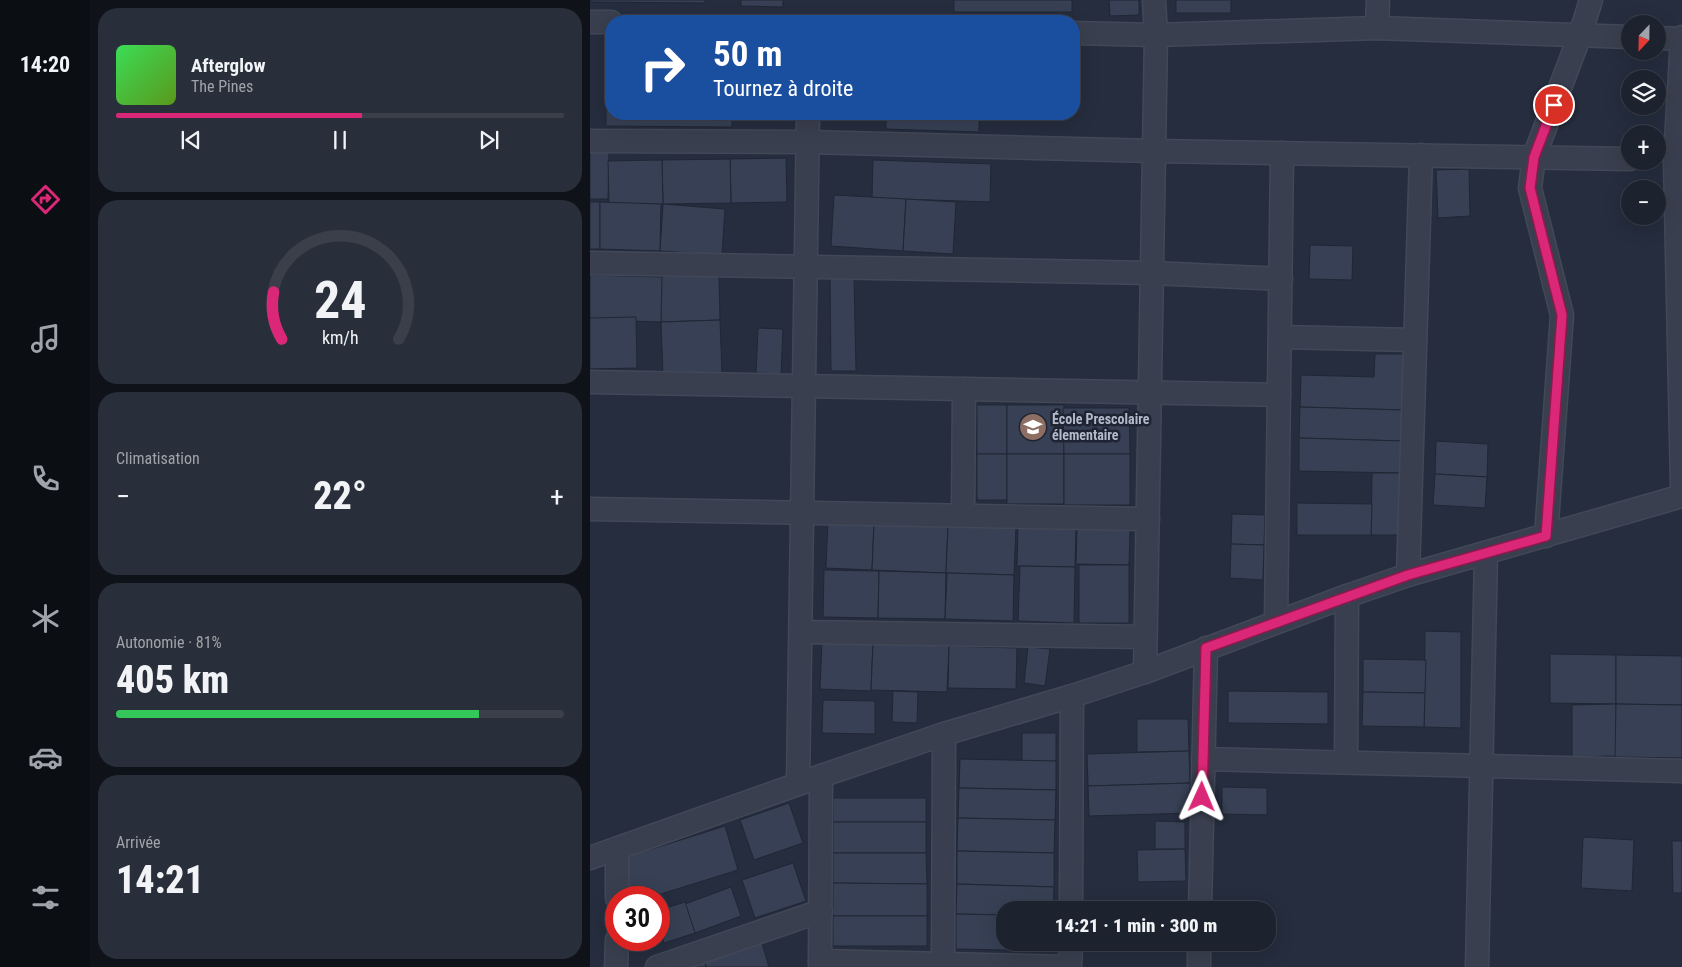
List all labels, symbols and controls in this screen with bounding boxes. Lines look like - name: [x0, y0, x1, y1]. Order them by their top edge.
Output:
- north arrow: [1621, 15, 1666, 60]
- map controls: [1621, 15, 1666, 225]
- text: 50 m: [713, 34, 782, 75]
- icon: right: [630, 35, 695, 100]
- text: 14:20: [20, 52, 70, 77]
- text: Afterglow: [191, 54, 265, 77]
- button: layers: [1621, 70, 1666, 115]
- text: Tournez à droite: [713, 76, 853, 101]
- text: The Pines: [191, 77, 253, 96]
- pin: [1533, 84, 1575, 126]
- icon: arrive: [1540, 91, 1568, 119]
- button: +: [1621, 125, 1666, 170]
- icon: previous: [177, 126, 205, 154]
- icon: pause: [326, 126, 354, 154]
- icon: next: [475, 126, 503, 154]
- button: −: [1621, 180, 1666, 225]
- icon: directions: [28, 182, 63, 217]
- text: 24: [314, 270, 366, 331]
- icon: music: [28, 321, 63, 356]
- text: km/h: [322, 327, 358, 348]
- place label: École Prescolaire élementaire: [1052, 410, 1150, 443]
- school or university icon: École Prescolaire élementaire: [1018, 412, 1048, 442]
- text: Climatisation: [116, 449, 200, 468]
- icon: phone: [28, 461, 63, 496]
- text: 22°: [313, 474, 367, 518]
- text: −: [116, 480, 130, 513]
- text: +: [550, 480, 564, 513]
- icon: climate: [28, 601, 63, 636]
- text: Autonomie · 81%: [116, 633, 222, 652]
- text: 405 km: [116, 658, 229, 702]
- icon: car: [28, 740, 63, 775]
- position arrow: [1175, 770, 1227, 822]
- text: Arrivée: [116, 833, 160, 852]
- text: 14:21: [116, 858, 204, 902]
- icon: filters: [28, 880, 63, 915]
- speed limit sign: 30: [605, 886, 670, 951]
- text: 14:21 · 1 min · 300 m: [1055, 914, 1217, 937]

